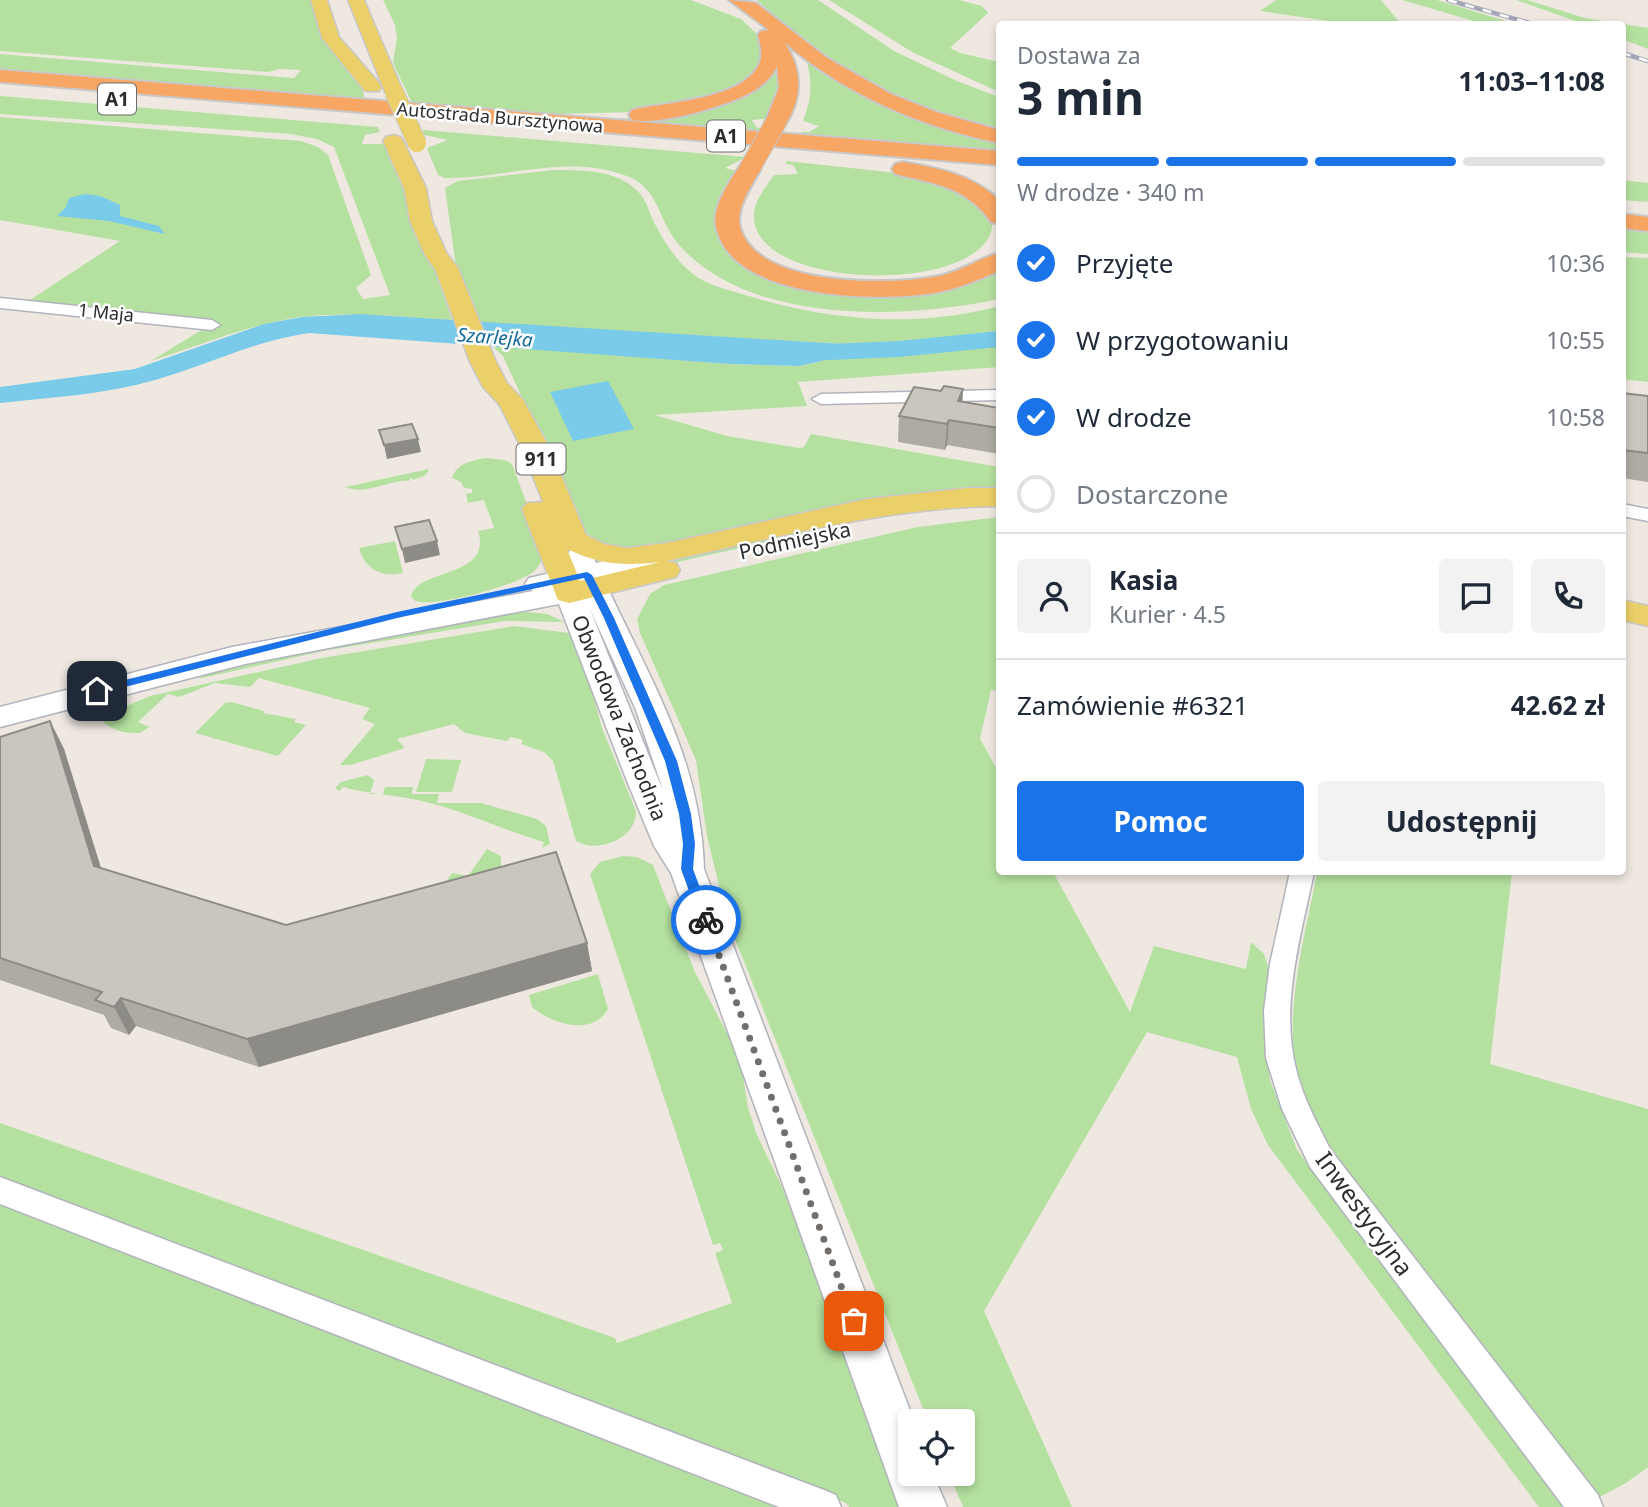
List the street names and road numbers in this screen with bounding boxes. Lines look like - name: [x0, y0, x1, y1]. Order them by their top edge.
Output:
- road number: A1: [98, 83, 136, 114]
- street label: Autostrada Bursztynowa: [396, 96, 604, 138]
- road number: A1: [707, 120, 745, 152]
- street label: 1 Maja: [77, 297, 135, 327]
- road number: 911: [516, 444, 566, 474]
- street label: Podmiejska: [736, 515, 853, 566]
- street label: Obwodowa Zachodnia: [566, 611, 674, 825]
- street label: Inwestycyjna: [1309, 1144, 1421, 1282]

